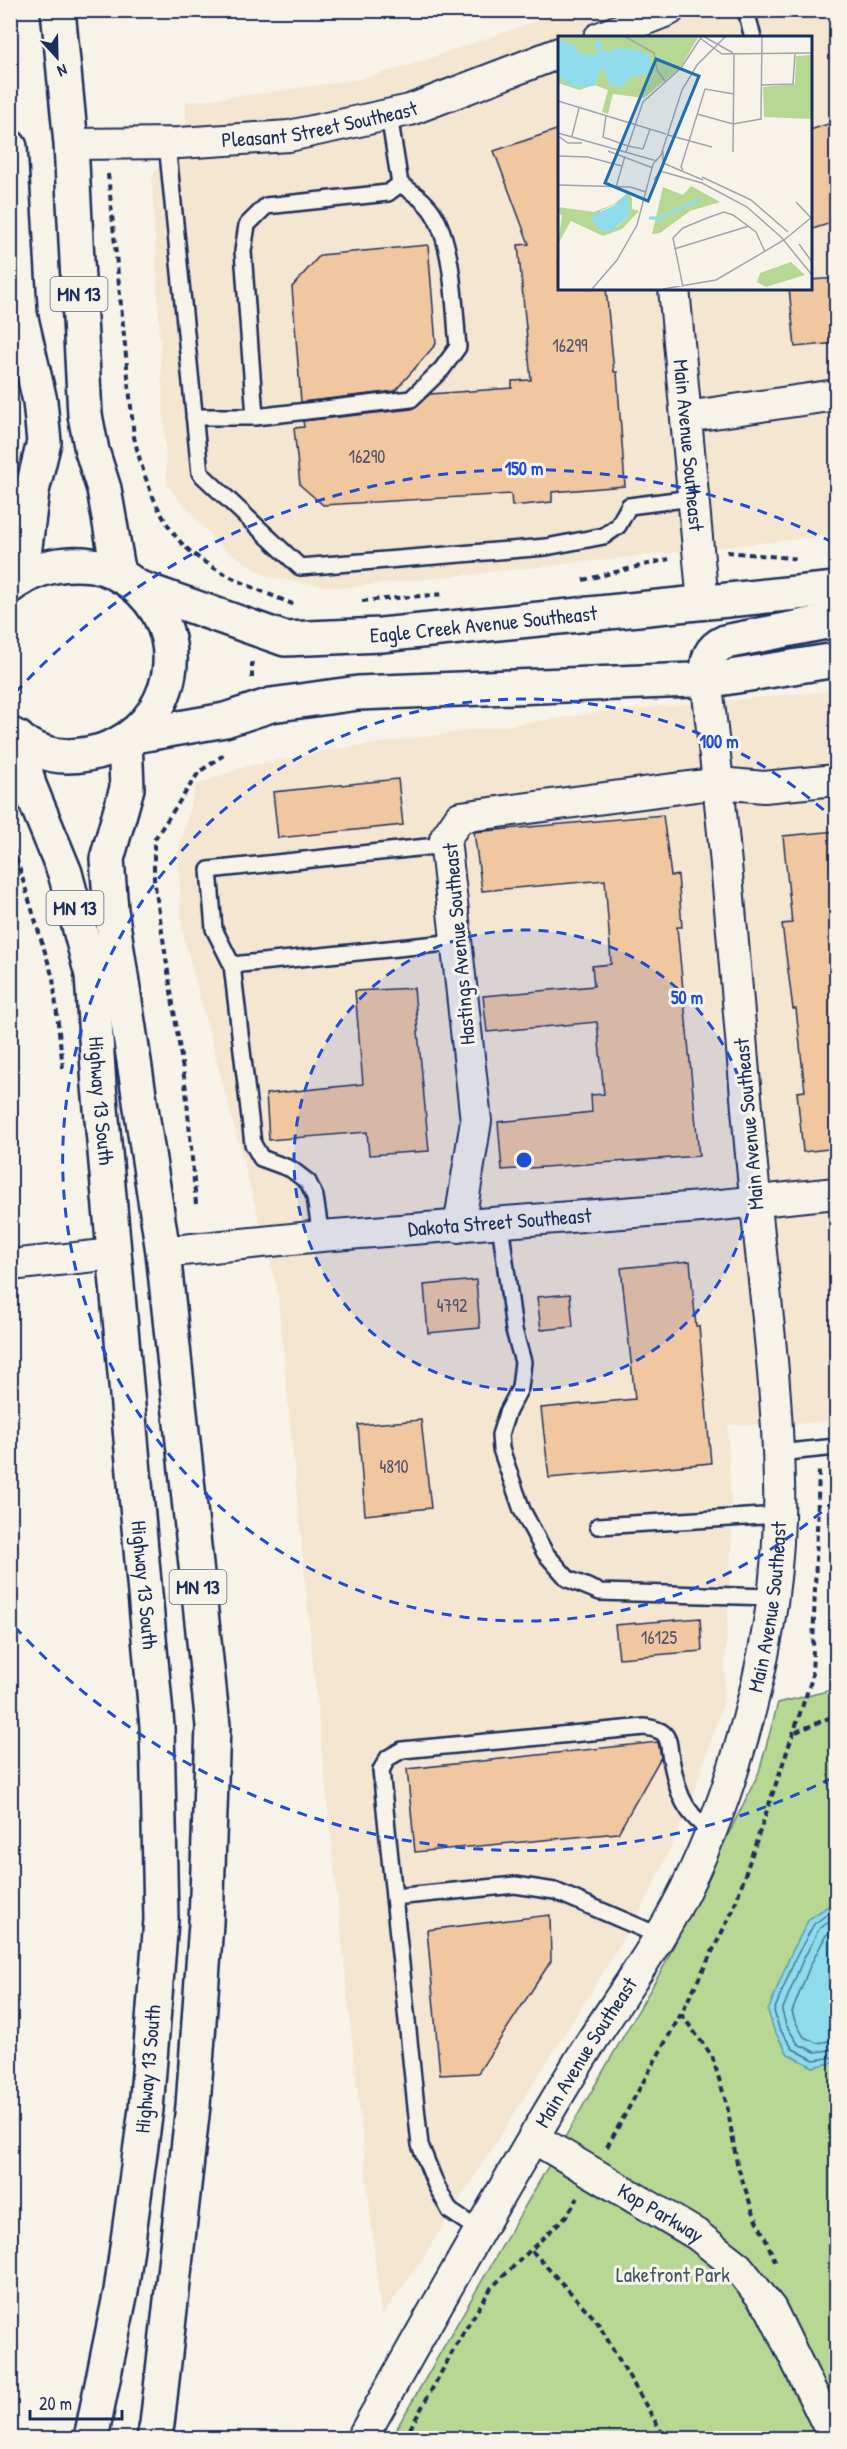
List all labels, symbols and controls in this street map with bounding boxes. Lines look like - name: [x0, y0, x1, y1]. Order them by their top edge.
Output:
- north arrow: [27, 27, 87, 87]
- inset map: [558, 36, 811, 290]
- text: N: [54, 59, 71, 83]
- street label: Pleasant Street Southeast: [221, 93, 422, 154]
- road number: MN 13: [50, 277, 107, 311]
- house number: 16299: [552, 333, 588, 358]
- street label: Main Avenue Southeast: [667, 358, 711, 533]
- house number: 16290: [349, 444, 385, 469]
- text: 150 m: [505, 456, 543, 481]
- street label: Eagle Creek Avenue Southeast: [369, 598, 599, 649]
- text: 100 m: [699, 729, 739, 754]
- street label: Hastings Avenue Southeast: [435, 841, 482, 1046]
- road number: MN 13: [46, 891, 104, 925]
- text: 50 m: [671, 985, 703, 1010]
- street label: Highway 13 South: [82, 1036, 121, 1166]
- street label: Main Avenue Southeast: [726, 1036, 770, 1211]
- centre of rings: [514, 1150, 534, 1170]
- street label: Dakota Street Southeast: [407, 1200, 593, 1243]
- house number: 4792: [437, 1293, 468, 1318]
- house number: 4810: [379, 1454, 409, 1479]
- street label: Highway 13 South: [124, 1519, 165, 1650]
- street label: Main Avenue Southeast: [740, 1520, 793, 1695]
- road number: MN 13: [170, 1570, 226, 1604]
- house number: 16125: [641, 1625, 678, 1650]
- street label: Main Avenue Southeast: [528, 1971, 644, 2133]
- street label: Highway 13 South: [127, 2003, 168, 2134]
- street label: Kop Parkway: [612, 2176, 710, 2249]
- park label: Lakefront Park: [616, 2260, 730, 2289]
- scale bar: [30, 2383, 122, 2421]
- text: 20 m: [39, 2391, 72, 2416]

